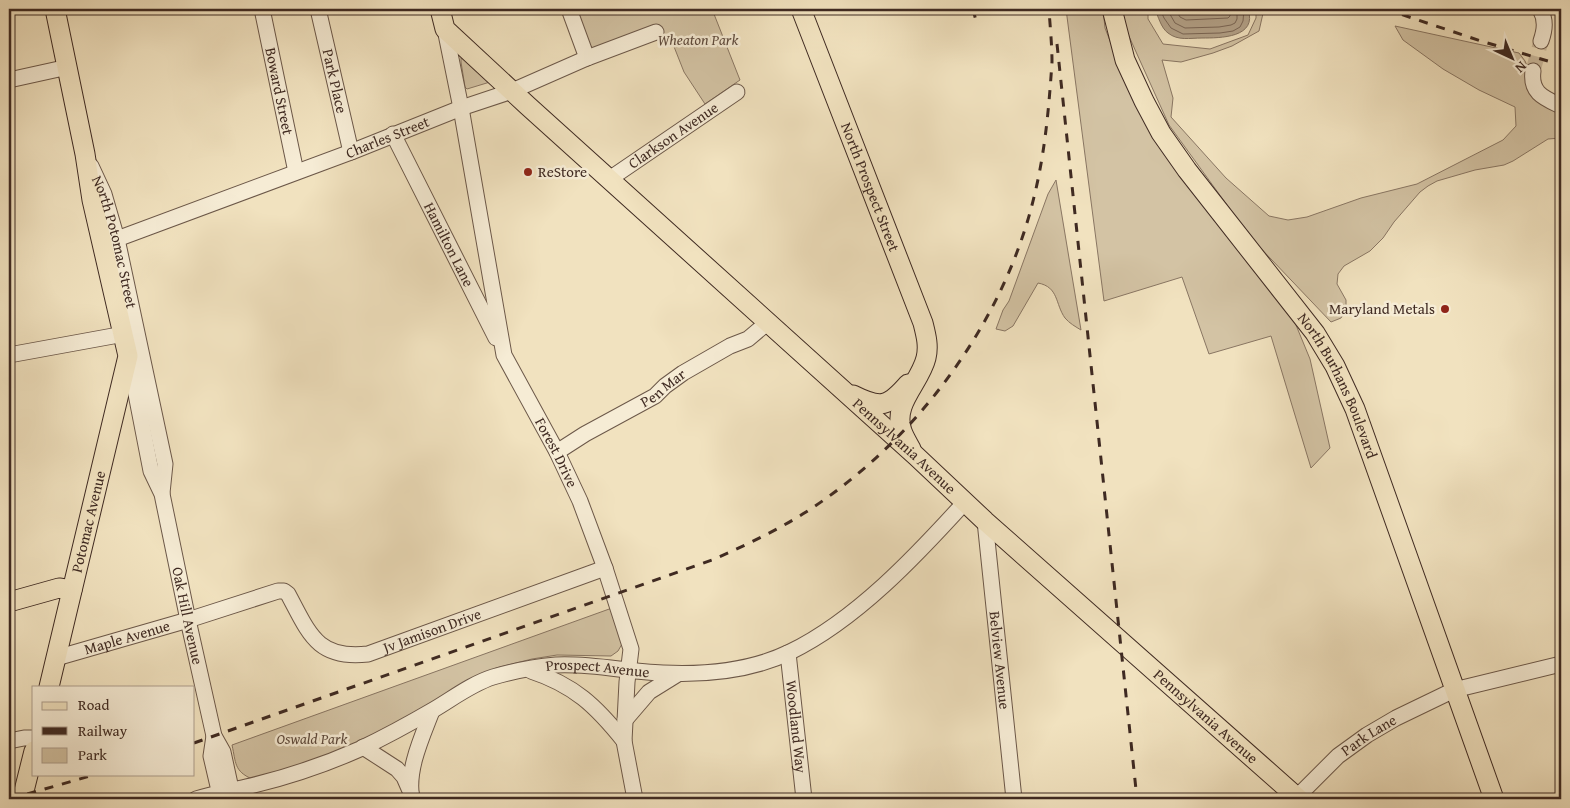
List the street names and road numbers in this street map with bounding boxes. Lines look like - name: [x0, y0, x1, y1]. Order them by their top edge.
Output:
- street label: Boward Street: [260, 45, 299, 137]
- street label: Park Place: [318, 47, 353, 115]
- street label: Clarkson Avenue: [624, 97, 722, 173]
- street label: Charles Street: [343, 110, 433, 163]
- street label: North Prospect Street: [836, 119, 905, 255]
- street label: North Potomac Street: [87, 172, 143, 311]
- street label: Hamilton Lane: [419, 199, 480, 290]
- street label: North Burhans Boulevard: [1293, 308, 1383, 461]
- street label: Pen Mar: [636, 364, 690, 412]
- street label: Pennsylvania Avenue: [848, 393, 961, 498]
- street label: Forest Drive: [530, 414, 583, 491]
- street label: Potomac Avenue: [66, 468, 110, 575]
- street label: Oak Hill Avenue: [167, 565, 209, 666]
- street label: Jv Jamison Drive: [378, 603, 484, 658]
- street label: Belview Avenue: [984, 610, 1016, 710]
- street label: Maple Avenue: [82, 615, 172, 659]
- street label: Prospect Avenue: [544, 654, 650, 682]
- street label: Pennsylvania Avenue: [1149, 664, 1263, 768]
- street label: Woodland Way: [781, 679, 812, 775]
- street label: Park Lane: [1336, 709, 1400, 761]

